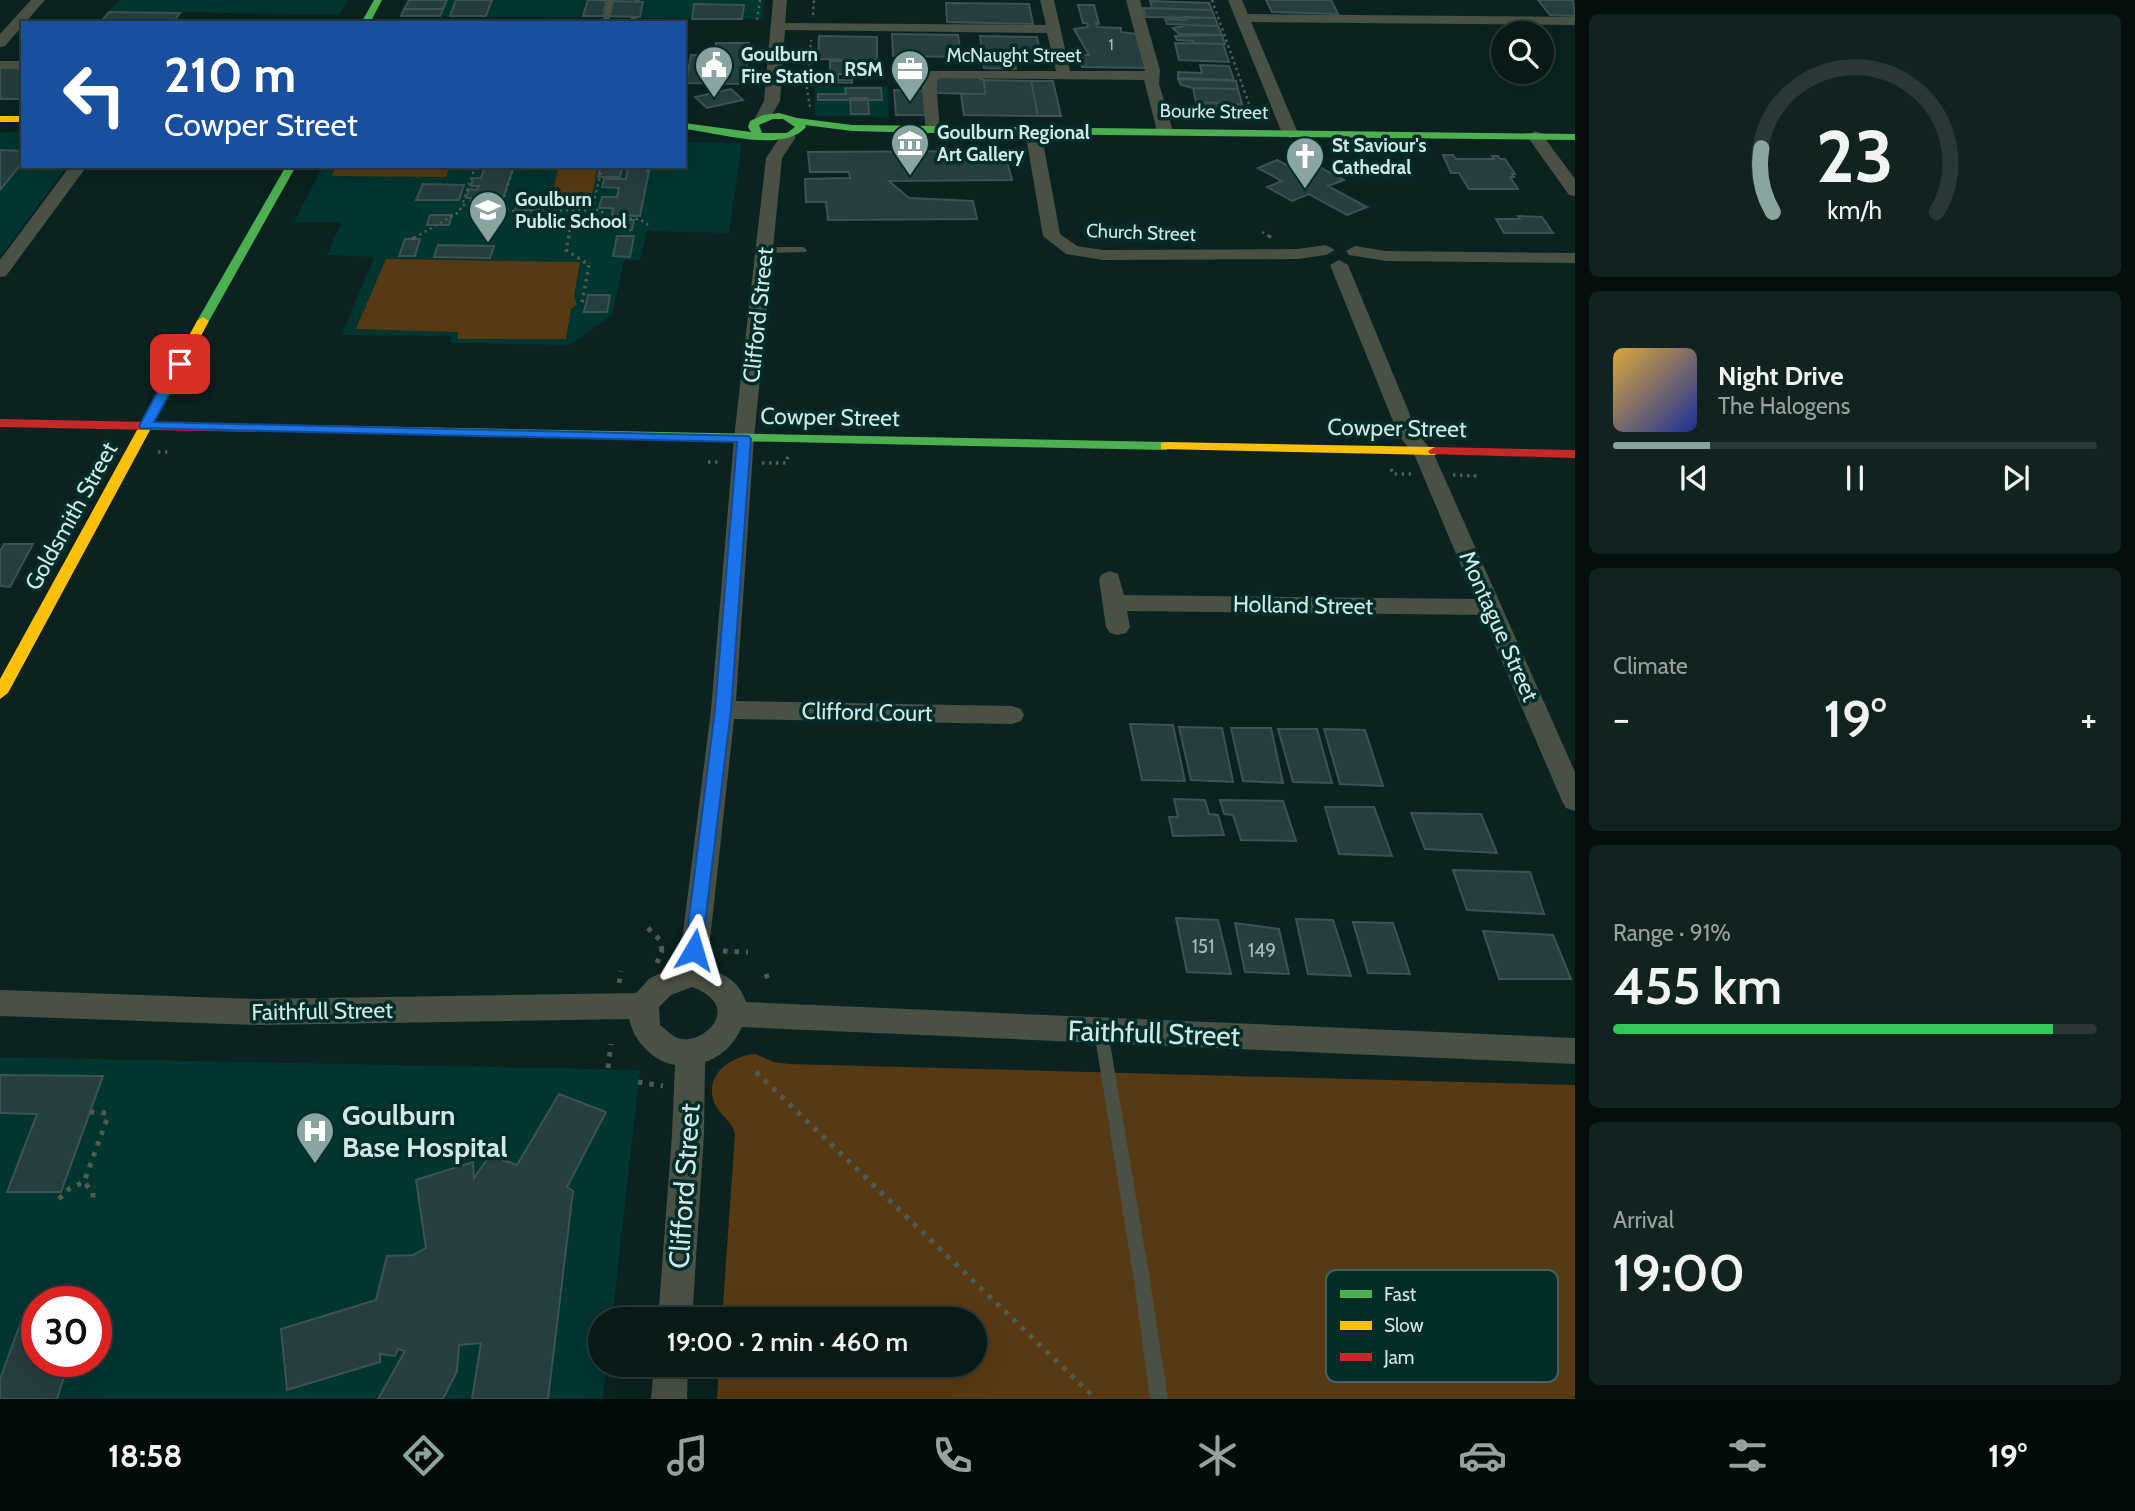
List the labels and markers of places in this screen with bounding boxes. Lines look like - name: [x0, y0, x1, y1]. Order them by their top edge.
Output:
- place label: Goulburn Fire Station: [741, 43, 835, 88]
- public building icon: Goulburn Fire Station: [693, 44, 735, 99]
- office icon: RSM: [889, 48, 931, 103]
- place label: RSM: [844, 58, 883, 81]
- place label: Goulburn Regional Art Gallery: [937, 121, 1090, 166]
- museum icon: Goulburn Regional Art Gallery: [889, 122, 931, 177]
- place label: St Saviour's Cathedral: [1332, 134, 1427, 179]
- church icon: St Saviour's Cathedral: [1284, 135, 1326, 190]
- place label: Goulburn Public School: [515, 188, 627, 233]
- school or university icon: Goulburn Public School: [467, 189, 509, 244]
- pin: [150, 334, 210, 394]
- place label: Goulburn Base Hospital: [342, 1098, 508, 1164]
- hospital icon: Goulburn Base Hospital: [294, 1110, 336, 1165]

